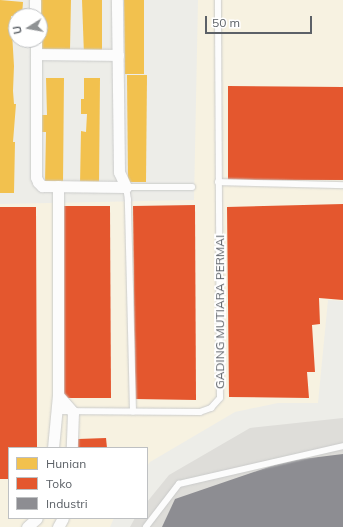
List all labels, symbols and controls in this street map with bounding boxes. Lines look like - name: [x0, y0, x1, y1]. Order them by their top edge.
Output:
- north arrow: [8, 8, 48, 48]
- scale bar: [207, 8, 314, 34]
- text: 50 m: [212, 15, 240, 30]
- text: U: [10, 25, 25, 35]
- street label: GADING MUTIARA PERMAI: [213, 235, 227, 389]
- legend: [8, 447, 148, 519]
- text: Hunian: [46, 456, 86, 471]
- text: Toko: [46, 476, 72, 491]
- text: Industri: [46, 496, 88, 511]

